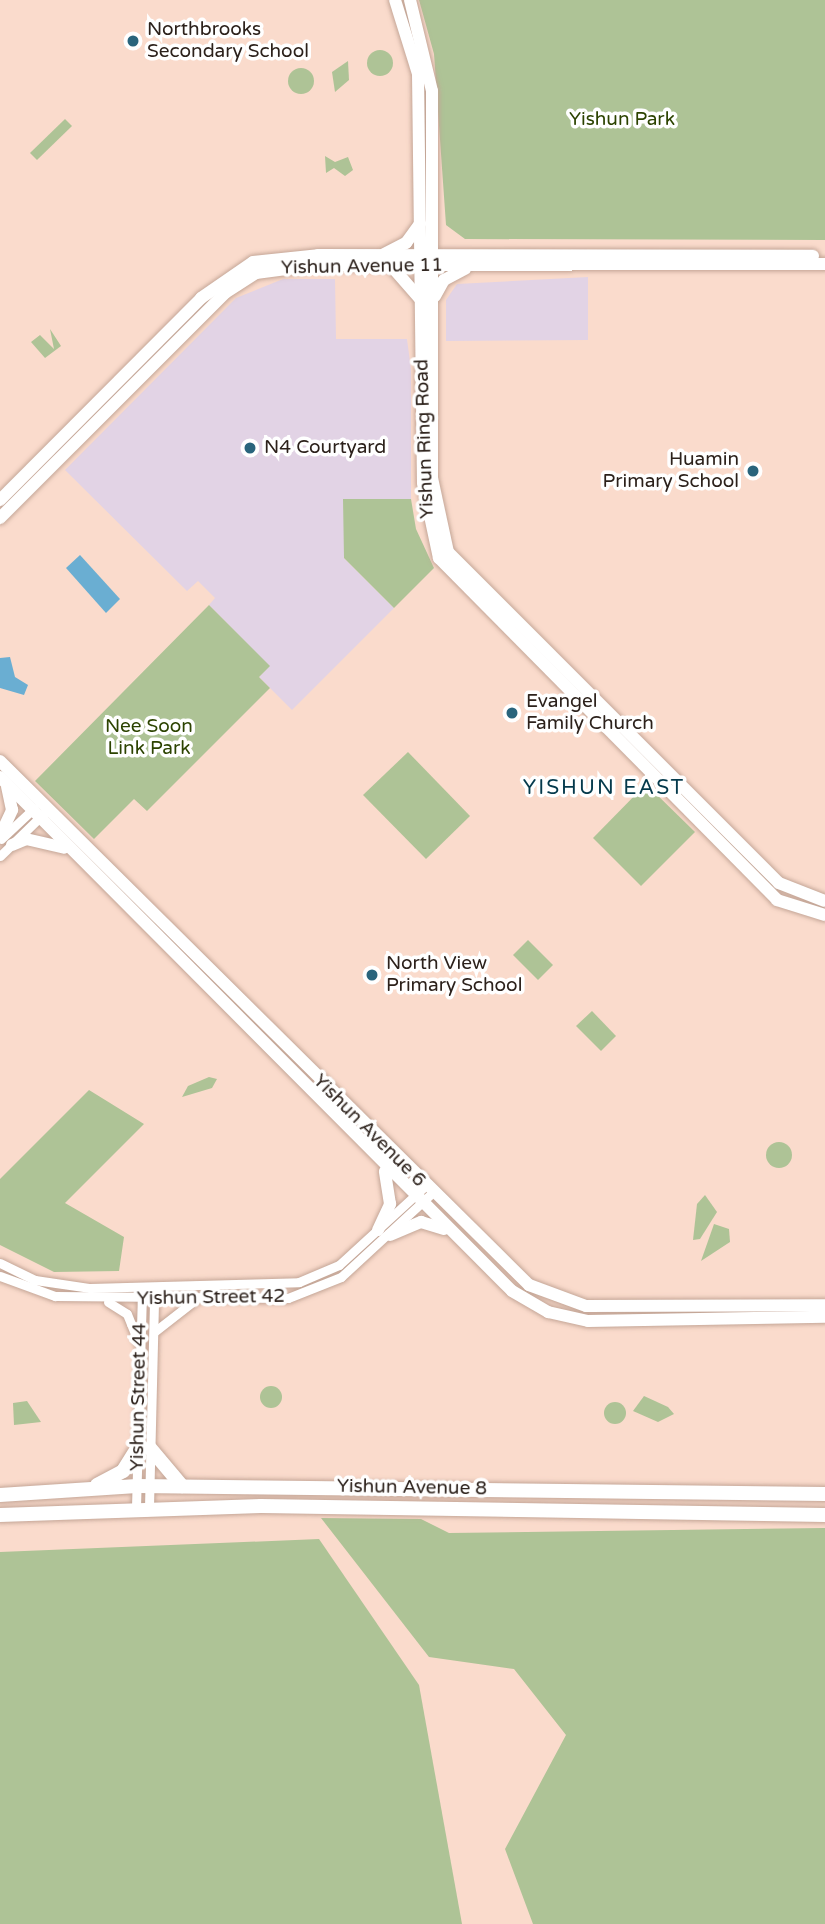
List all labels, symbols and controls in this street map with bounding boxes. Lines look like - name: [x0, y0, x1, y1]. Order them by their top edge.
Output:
- place label: Northbrooks Secondary School: [147, 19, 309, 63]
- marker: Northbrooks Secondary School: [125, 33, 141, 49]
- park label: Yishun Park: [569, 109, 675, 131]
- street label: Yishun Avenue 11: [281, 254, 443, 280]
- street label: Yishun Ring Road: [411, 359, 439, 519]
- place label: N4 Courtyard: [264, 437, 386, 459]
- marker: N4 Courtyard: [242, 440, 258, 456]
- place label: Huamin Primary School: [603, 449, 739, 493]
- marker: Huamin Primary School: [745, 463, 761, 479]
- place label: Evangel Family Church: [526, 691, 654, 735]
- marker: Evangel Family Church: [504, 705, 520, 721]
- park label: Nee Soon Link Park: [105, 716, 193, 760]
- district label: YISHUN EAST: [524, 775, 684, 801]
- place label: North View Primary School: [386, 953, 522, 997]
- marker: North View Primary School: [364, 967, 380, 983]
- street label: Yishun Avenue 6: [308, 1070, 430, 1192]
- street label: Yishun Street 42: [137, 1285, 285, 1311]
- street label: Yishun Street 44: [126, 1323, 152, 1471]
- street label: Yishun Avenue 8: [337, 1475, 487, 1501]

